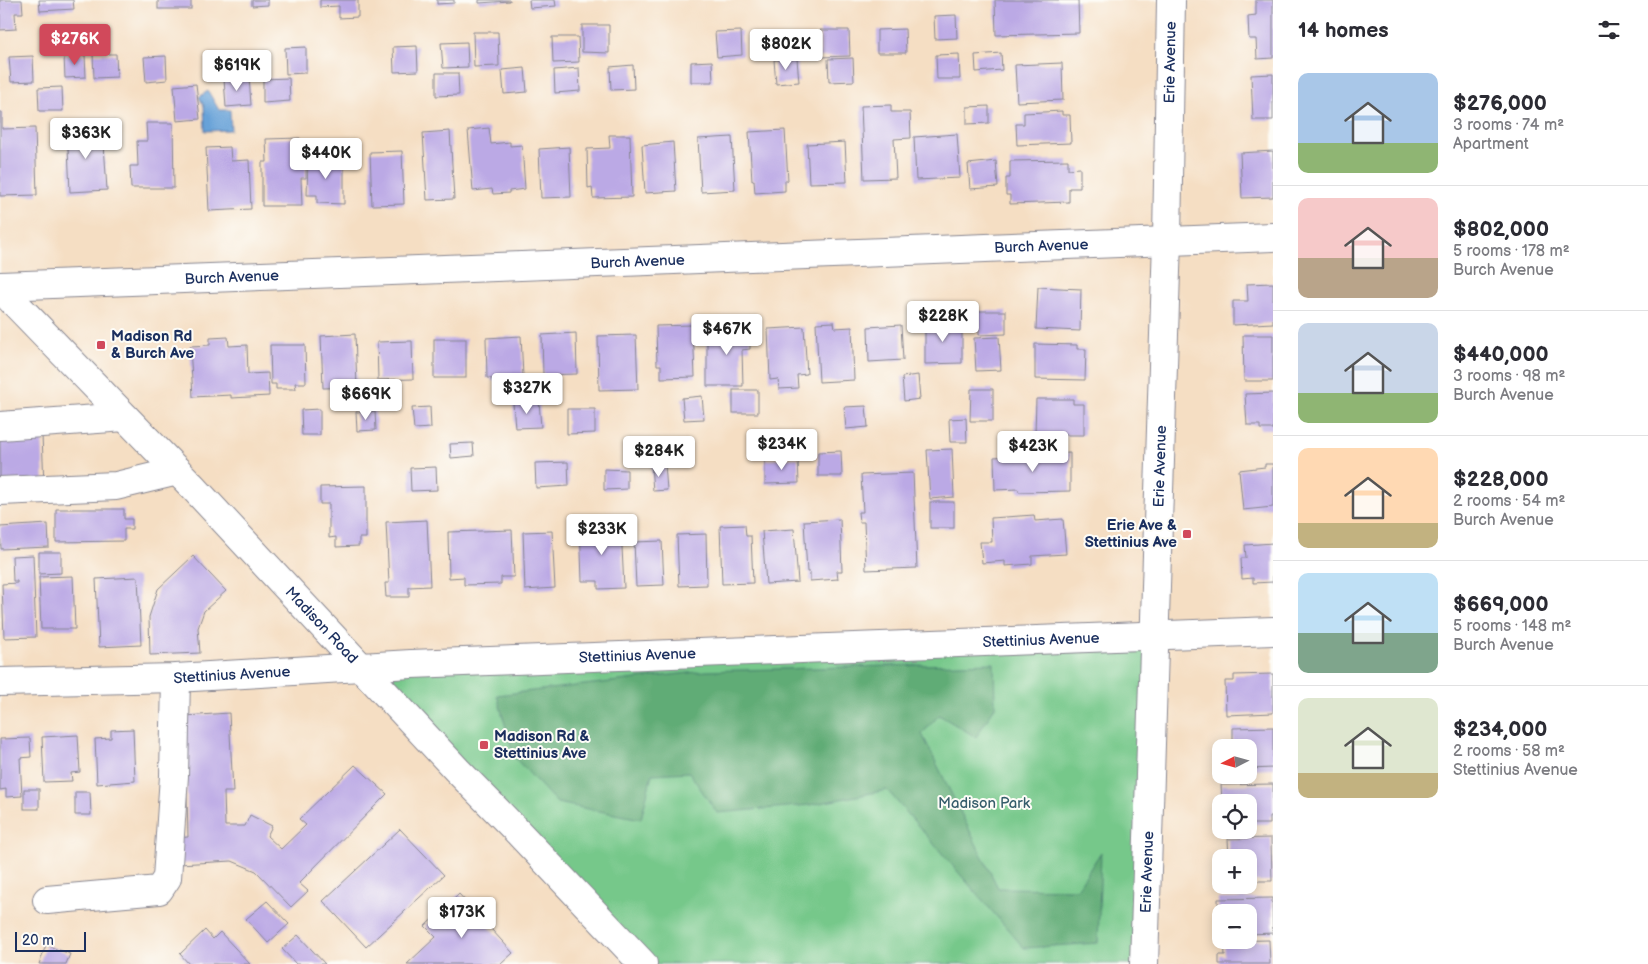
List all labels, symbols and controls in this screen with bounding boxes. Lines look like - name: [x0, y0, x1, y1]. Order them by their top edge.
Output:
- icon: filters: [1595, 16, 1623, 44]
- text: 14 homes: [1298, 18, 1389, 43]
- street label: Erie Avenue: [1160, 21, 1180, 104]
- pin: $276K: [40, 23, 110, 66]
- pin: $802K: [751, 28, 821, 71]
- text: $276K: [51, 30, 100, 49]
- text: $802K: [761, 35, 811, 54]
- pin: $619K: [202, 49, 272, 92]
- text: $619K: [213, 56, 261, 75]
- text: $276,000: [1453, 91, 1547, 116]
- icon: home: [1338, 93, 1398, 153]
- text: 3 rooms · 74 m²: [1453, 116, 1564, 135]
- pin: $363K: [51, 118, 121, 160]
- text: $363K: [61, 124, 111, 143]
- text: Apartment: [1453, 135, 1529, 154]
- pin: $440K: [291, 138, 361, 180]
- text: $440K: [301, 144, 351, 163]
- text: $802,000: [1453, 217, 1549, 242]
- icon: home: [1338, 218, 1398, 278]
- street label: Burch Avenue: [994, 235, 1089, 257]
- text: 5 rooms · 178 m²: [1453, 242, 1570, 261]
- street label: Burch Avenue: [590, 250, 685, 273]
- text: Burch Avenue: [1453, 261, 1554, 280]
- street label: Burch Avenue: [184, 266, 280, 288]
- pin: $228K: [908, 300, 978, 343]
- text: $228K: [918, 307, 968, 326]
- pin: $467K: [692, 314, 762, 356]
- text: $467K: [702, 320, 752, 339]
- place label: Madison Rd & Burch Ave: [111, 327, 195, 363]
- marker: Madison Rd & Burch Ave: [95, 339, 107, 351]
- text: $440,000: [1453, 342, 1549, 367]
- icon: home: [1338, 343, 1398, 403]
- text: 3 rooms · 98 m²: [1453, 367, 1565, 386]
- pin: $327K: [492, 372, 562, 415]
- pin: $669K: [331, 378, 401, 421]
- text: $327K: [503, 379, 551, 398]
- text: $669K: [341, 385, 391, 404]
- text: Burch Avenue: [1453, 386, 1554, 405]
- street label: Erie Avenue: [1149, 425, 1171, 508]
- pin: $234K: [747, 428, 817, 471]
- pin: $423K: [998, 430, 1068, 473]
- text: $234K: [757, 435, 807, 454]
- pin: $284K: [624, 436, 694, 478]
- text: $423K: [1008, 437, 1058, 456]
- text: $284K: [634, 442, 684, 461]
- text: $228,000: [1453, 467, 1549, 492]
- icon: home: [1338, 468, 1398, 528]
- text: 2 rooms · 54 m²: [1453, 492, 1565, 511]
- text: Burch Avenue: [1453, 511, 1554, 530]
- pin: $233K: [567, 514, 637, 556]
- place label: Erie Ave & Stettinius Ave: [1085, 516, 1177, 552]
- text: $233K: [577, 520, 627, 539]
- marker: Erie Ave & Stettinius Ave: [1181, 528, 1193, 540]
- street label: Madison Road: [281, 583, 362, 667]
- text: $669,000: [1453, 592, 1549, 617]
- icon: home: [1338, 593, 1398, 653]
- text: 5 rooms · 148 m²: [1453, 617, 1571, 636]
- street label: Stettinius Avenue: [982, 628, 1100, 652]
- text: Burch Avenue: [1453, 636, 1554, 655]
- street label: Stettinius Avenue: [578, 644, 696, 667]
- street label: Stettinius Avenue: [173, 662, 291, 688]
- text: $234,000: [1453, 717, 1547, 742]
- icon: home: [1338, 718, 1398, 778]
- place label: Madison Rd & Stettinius Ave: [494, 727, 589, 763]
- marker: Madison Rd & Stettinius Ave: [478, 739, 490, 751]
- north arrow: [1212, 739, 1258, 784]
- map controls: [1212, 739, 1257, 949]
- text: 2 rooms · 58 m²: [1453, 742, 1565, 761]
- text: Stettinius Avenue: [1453, 761, 1578, 780]
- park label: Madison Park: [938, 794, 1031, 813]
- button: locate: [1212, 794, 1257, 839]
- street label: Erie Avenue: [1136, 831, 1158, 913]
- button: +: [1212, 849, 1257, 894]
- pin: $173K: [427, 896, 497, 939]
- text: $173K: [439, 903, 485, 922]
- button: −: [1212, 904, 1257, 949]
- scale bar: [15, 929, 86, 952]
- text: 20 m: [22, 932, 54, 949]

